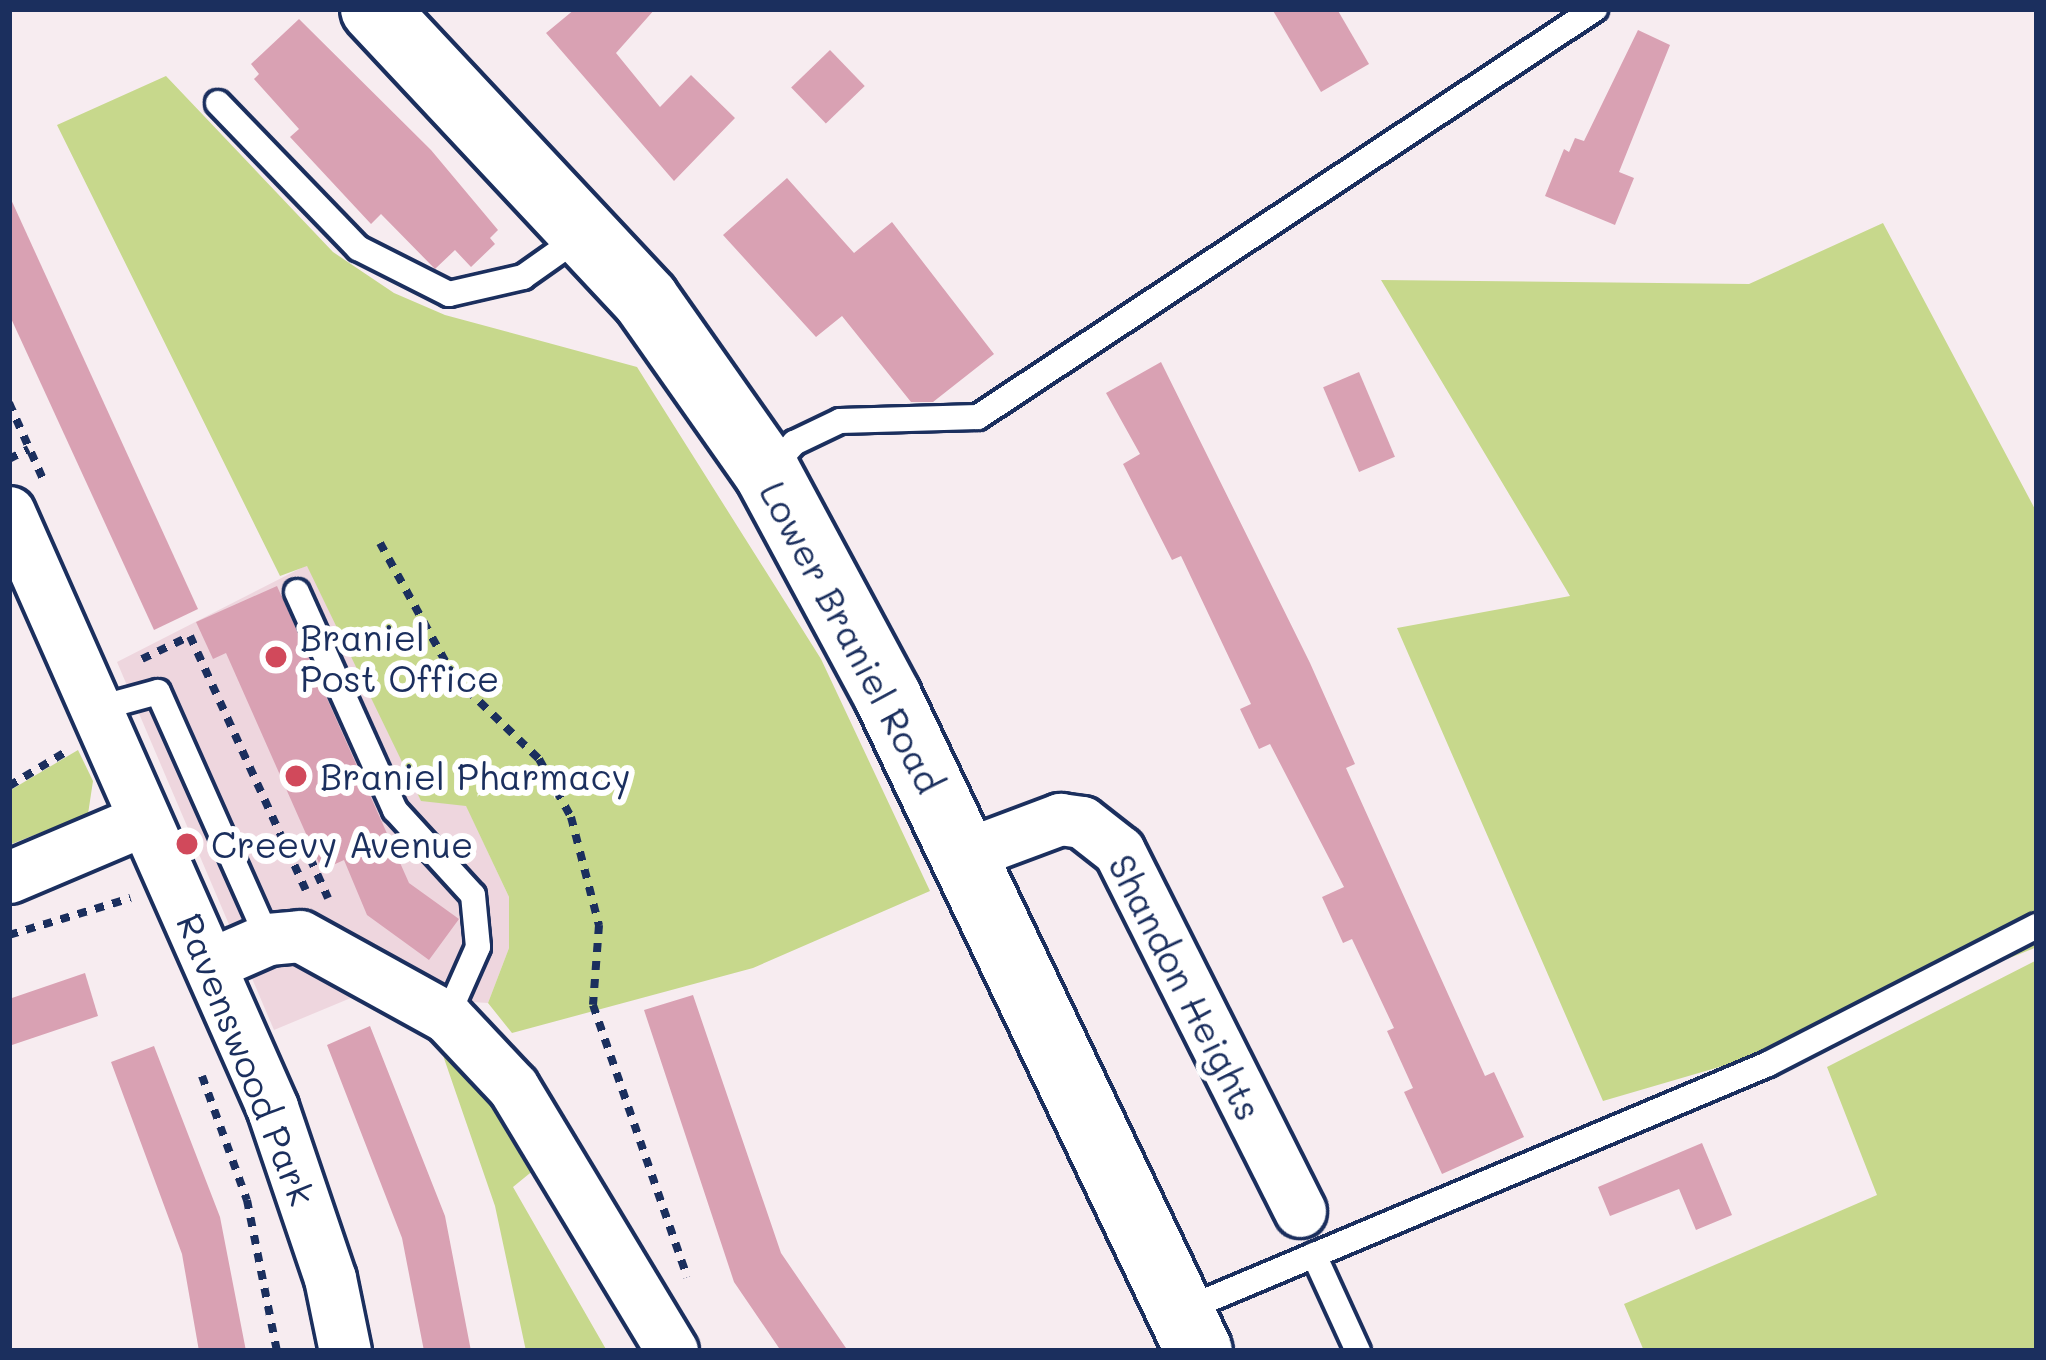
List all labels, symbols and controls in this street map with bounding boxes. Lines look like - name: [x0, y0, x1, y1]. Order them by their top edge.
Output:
- street label: Lower Braniel Road: [752, 474, 952, 800]
- place label: Braniel Post Office: [300, 614, 499, 699]
- marker: Braniel Post Office: [263, 644, 289, 670]
- place label: Braniel Pharmacy: [320, 754, 631, 798]
- marker: Braniel Pharmacy: [283, 763, 309, 789]
- place label: Creevy Avenue: [211, 822, 473, 866]
- marker: Creevy Avenue: [174, 831, 200, 857]
- street label: Shandon Heights: [1100, 847, 1272, 1127]
- street label: Ravenswood Park: [169, 907, 325, 1211]

